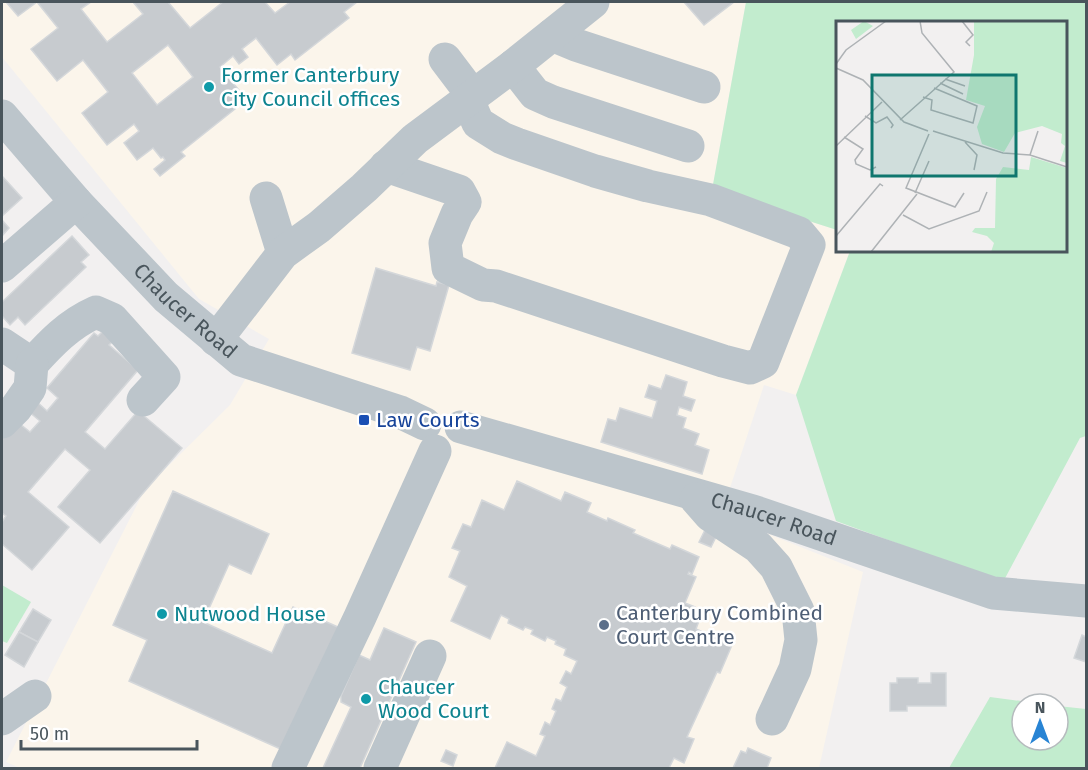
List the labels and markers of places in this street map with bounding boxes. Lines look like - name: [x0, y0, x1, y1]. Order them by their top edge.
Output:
- place label: Former Canterbury City Council offices: [221, 62, 400, 112]
- marker: Former Canterbury City Council offices: [202, 80, 216, 94]
- place label: Law Courts: [376, 407, 480, 433]
- marker: Law Courts: [357, 413, 371, 427]
- place label: Canterbury Combined Court Centre: [616, 600, 823, 650]
- place label: Nutwood House: [174, 601, 326, 627]
- marker: Nutwood House: [155, 607, 169, 621]
- marker: Canterbury Combined Court Centre: [597, 618, 611, 632]
- place label: Chaucer Wood Court: [378, 674, 490, 724]
- marker: Chaucer Wood Court: [359, 692, 373, 706]

